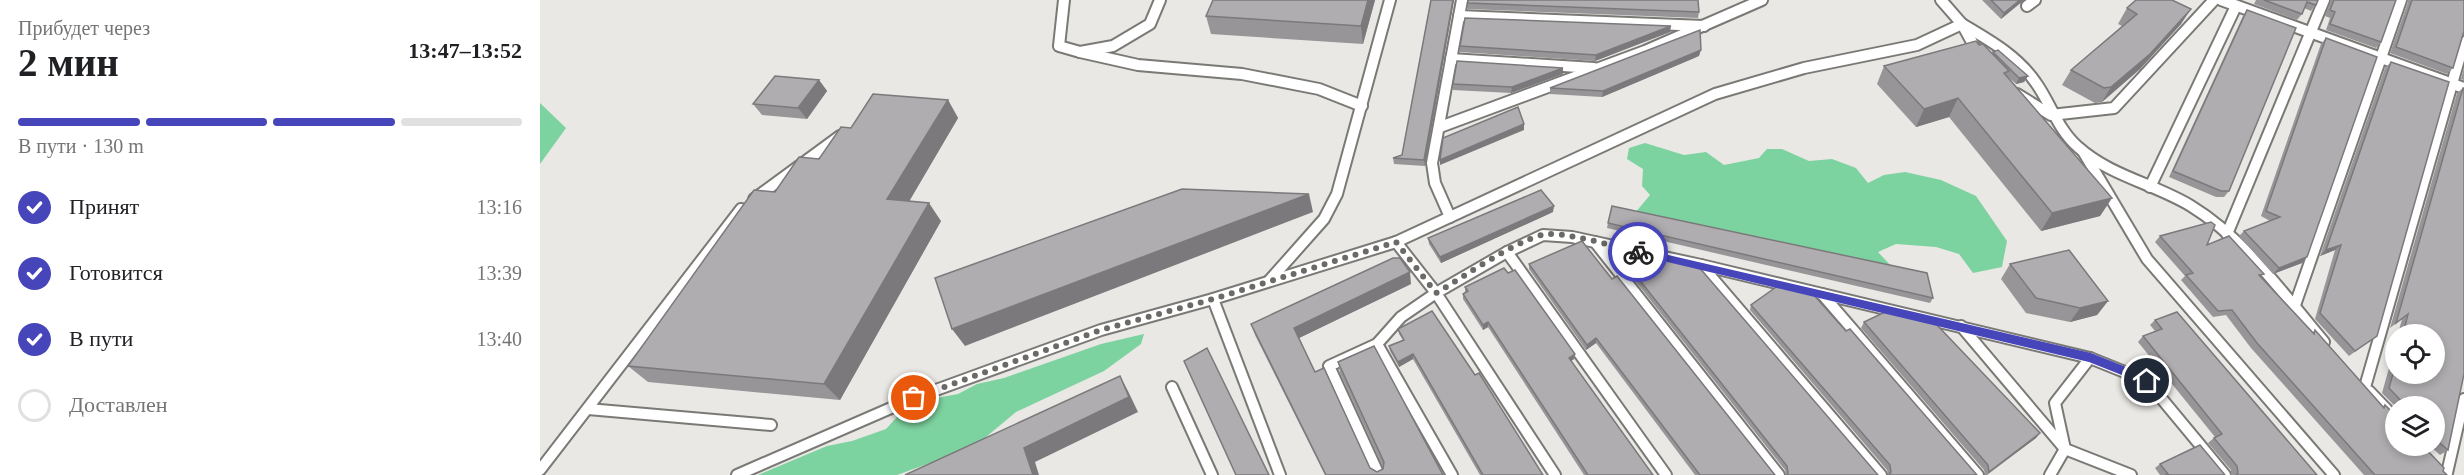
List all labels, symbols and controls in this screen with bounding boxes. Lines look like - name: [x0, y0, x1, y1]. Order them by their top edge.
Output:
- text: Прибудет через: [18, 17, 150, 39]
- text: 13:47–13:52: [408, 38, 522, 63]
- text: 2 мин: [18, 41, 119, 84]
- text: В пути · 130 m: [18, 135, 144, 157]
- icon: check: [18, 191, 51, 224]
- text: Принят: [69, 194, 139, 219]
- text: 13:16: [476, 196, 522, 218]
- courier: [1608, 222, 1668, 282]
- icon: bike: [1622, 236, 1655, 269]
- icon: check: [18, 257, 51, 290]
- text: Готовится: [69, 260, 163, 285]
- text: 13:39: [476, 262, 522, 284]
- icon: check: [18, 323, 51, 356]
- map controls: [2385, 324, 2445, 456]
- button: locate: [2385, 324, 2445, 384]
- text: В пути: [69, 326, 133, 351]
- text: 13:40: [476, 328, 522, 350]
- pin: [2121, 355, 2172, 406]
- icon: home: [2130, 364, 2163, 397]
- pin: [888, 372, 939, 423]
- icon: bag: [897, 381, 930, 414]
- text: Доставлен: [69, 392, 168, 417]
- button: layers: [2385, 396, 2445, 456]

